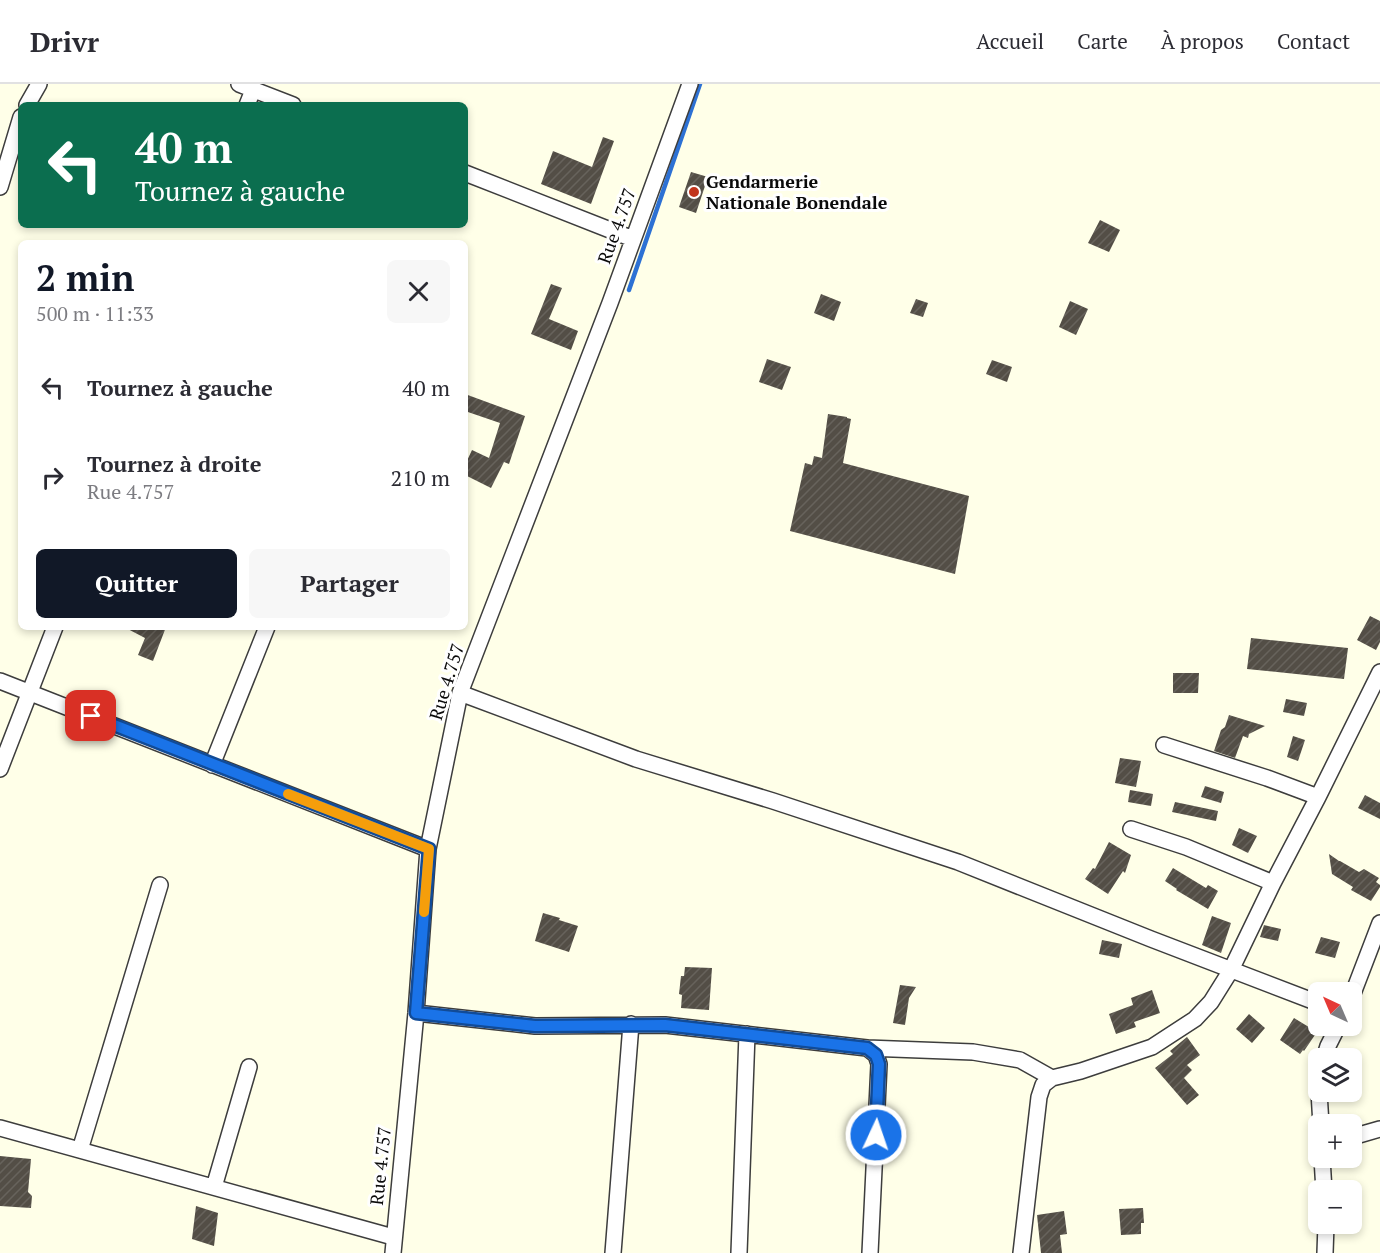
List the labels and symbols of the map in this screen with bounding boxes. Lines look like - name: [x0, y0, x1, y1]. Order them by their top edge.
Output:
- place label: Gendarmerie Nationale Bonendale: [706, 169, 888, 214]
- street label: Rue 4.757: [591, 185, 641, 267]
- marker: Gendarmerie Nationale Bonendale: [687, 185, 701, 199]
- street label: Rue 4.757: [423, 641, 469, 723]
- pin: [65, 690, 116, 741]
- north arrow: [1308, 982, 1362, 1036]
- position arrow: [844, 1103, 908, 1167]
- street label: Rue 4.757: [364, 1126, 396, 1206]

